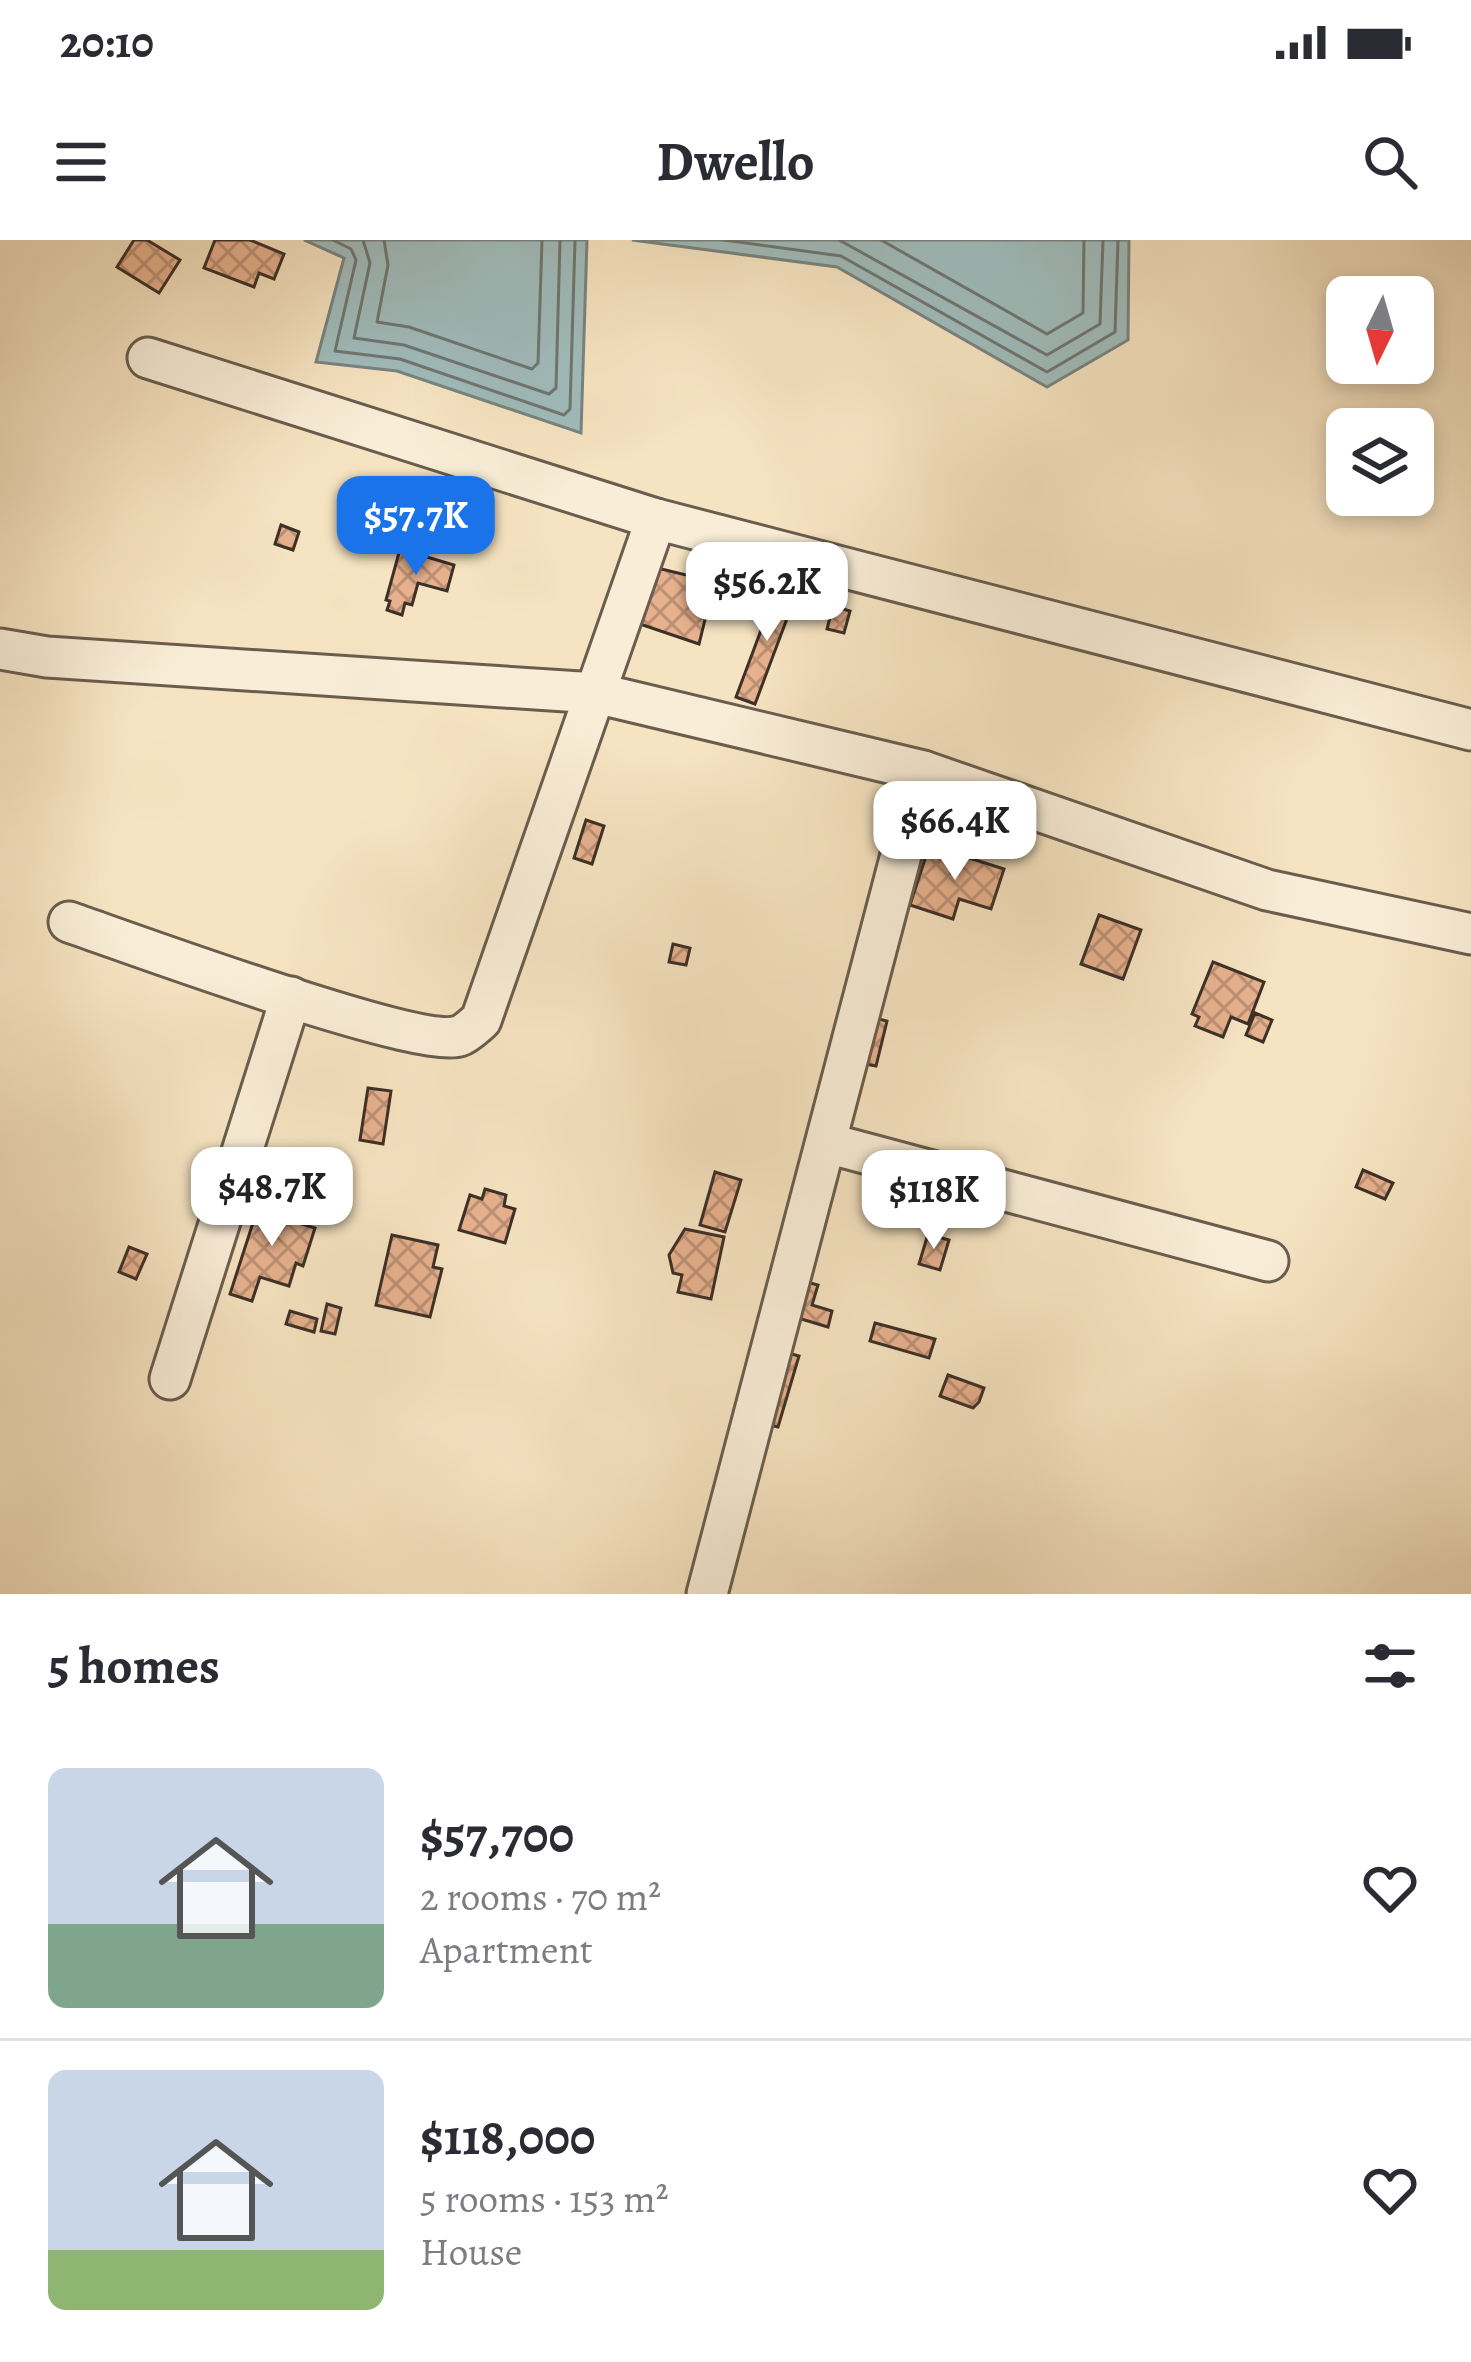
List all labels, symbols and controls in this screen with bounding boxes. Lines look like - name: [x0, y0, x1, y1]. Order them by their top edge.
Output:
- text: 20:10: [60, 11, 154, 73]
- text: Dwello: [656, 125, 815, 199]
- icon: menu: [48, 129, 114, 195]
- icon: search: [1357, 129, 1423, 195]
- north arrow: [1326, 276, 1434, 384]
- map controls: [1326, 276, 1434, 516]
- button: layers: [1326, 408, 1434, 516]
- pin: $57.7K: [318, 476, 514, 578]
- text: $57.7K: [364, 488, 468, 541]
- pin: $56.2K: [669, 542, 865, 644]
- text: $56.2K: [713, 554, 821, 607]
- pin: $66.4K: [857, 781, 1053, 883]
- text: $66.4K: [900, 793, 1010, 846]
- pin: $48.7K: [174, 1147, 370, 1249]
- pin: $118K: [850, 1150, 1018, 1252]
- text: $48.7K: [218, 1159, 326, 1212]
- text: $118K: [889, 1162, 979, 1215]
- text: 5 homes: [48, 1631, 220, 1701]
- icon: filters: [1357, 1633, 1423, 1699]
- text: $57,700: [420, 1800, 574, 1870]
- icon: home: [144, 1816, 288, 1960]
- icon: heart: [1357, 1855, 1423, 1921]
- text: 2 rooms · 70 m²: [420, 1870, 661, 1923]
- text: Apartment: [420, 1923, 593, 1976]
- text: $118,000: [420, 2102, 595, 2172]
- icon: home: [144, 2118, 288, 2262]
- icon: heart: [1357, 2157, 1423, 2223]
- text: 5 rooms · 153 m²: [420, 2172, 669, 2225]
- text: House: [420, 2225, 522, 2278]

